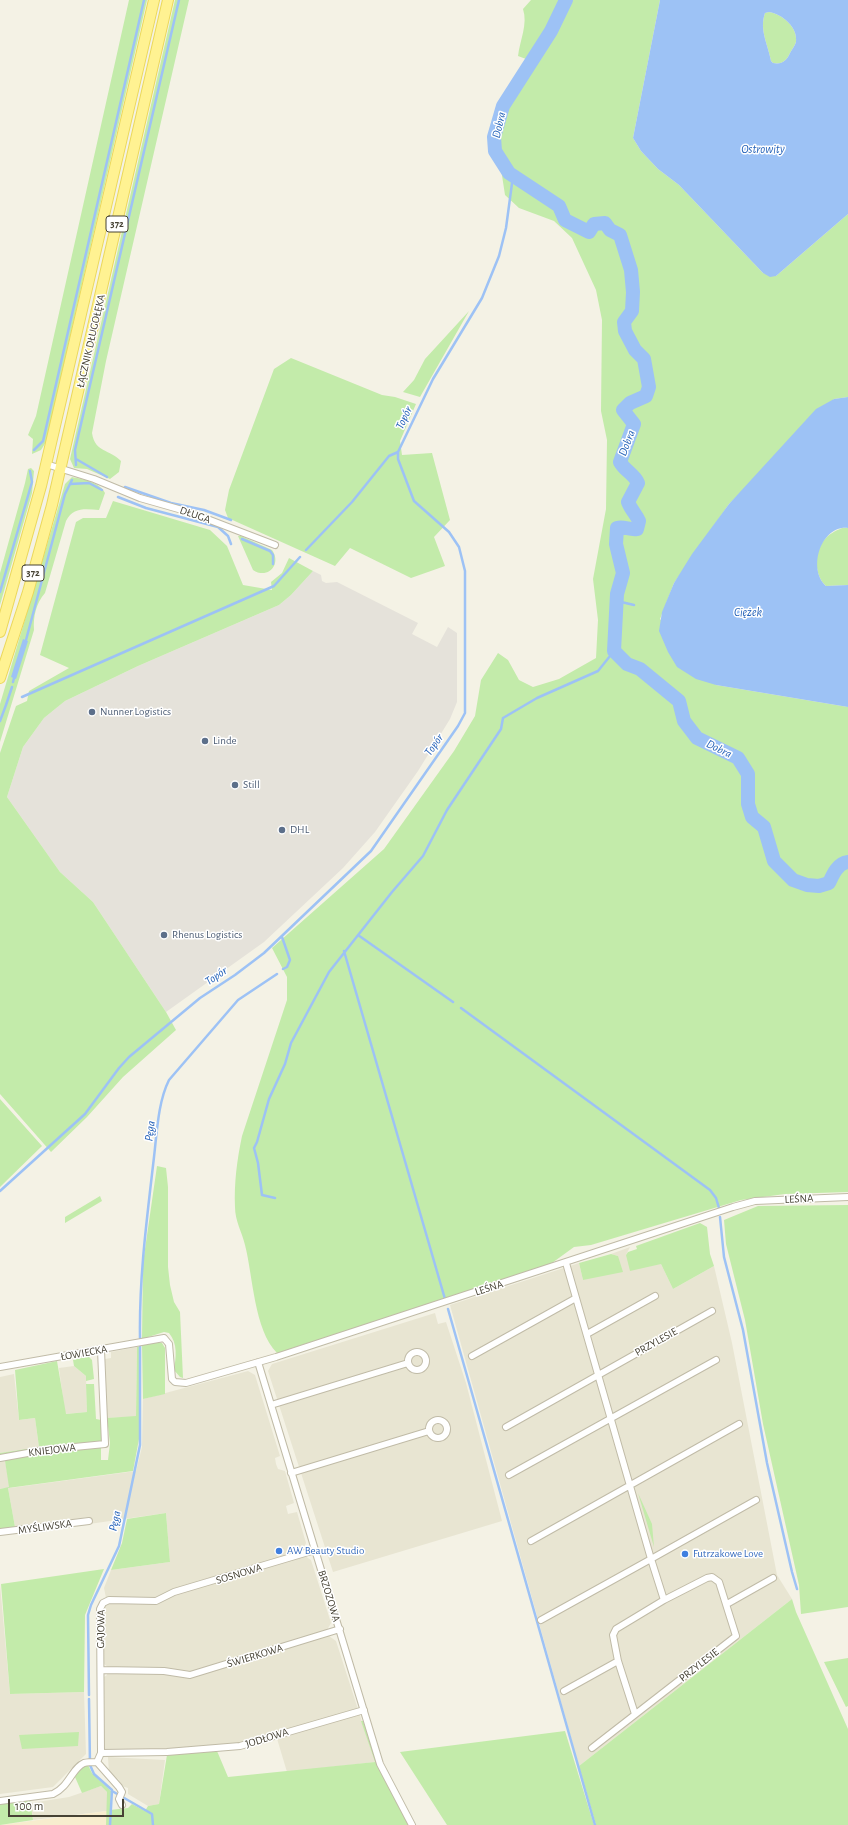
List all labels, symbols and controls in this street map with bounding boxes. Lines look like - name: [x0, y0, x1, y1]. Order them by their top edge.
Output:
- water label: Dobra: [489, 110, 509, 140]
- water label: Ostrowity: [741, 142, 785, 156]
- road number: 372: [106, 216, 128, 232]
- street label: ŁĄCZNIK DŁUGOŁĘKA: [74, 293, 108, 389]
- water label: Topór: [392, 404, 416, 432]
- water label: Dobra: [615, 428, 639, 458]
- street label: DŁUGA: [178, 504, 212, 526]
- road number: 372: [22, 565, 44, 581]
- water label: Ciężek: [734, 605, 762, 619]
- place label: Nunner Logistics: [100, 705, 171, 719]
- marker: Nunner Logistics: [87, 707, 97, 717]
- water label: Topór: [421, 731, 447, 759]
- place label: Linde: [213, 734, 237, 748]
- marker: Linde: [200, 736, 210, 746]
- water label: Dobra: [704, 737, 734, 761]
- place label: Still: [243, 778, 260, 792]
- marker: Still: [230, 780, 240, 790]
- place label: DHL: [290, 823, 309, 837]
- marker: DHL: [277, 825, 287, 835]
- place label: Rhenus Logistics: [172, 928, 242, 942]
- marker: Rhenus Logistics: [159, 930, 169, 940]
- water label: Topór: [202, 963, 230, 989]
- water label: Pęga: [141, 1120, 159, 1142]
- street label: LEŚNA: [784, 1192, 814, 1206]
- street label: LEŚNA: [473, 1277, 505, 1299]
- street label: PRZYLESIE: [632, 1325, 680, 1359]
- street label: ŁOWIECKA: [60, 1342, 108, 1364]
- street label: KNIEJOWA: [27, 1441, 77, 1459]
- water label: Pęga: [106, 1509, 124, 1533]
- street label: MYŚLIWSKA: [17, 1517, 73, 1537]
- place label: AW Beauty Studio: [287, 1544, 364, 1558]
- marker: AW Beauty Studio: [274, 1546, 284, 1556]
- place label: Futrzakowe Love: [693, 1547, 763, 1561]
- marker: Futrzakowe Love: [680, 1549, 690, 1559]
- street label: SOSNOWA: [214, 1561, 264, 1587]
- street label: BRZOZOWA: [315, 1569, 343, 1623]
- street label: GAJOWA: [94, 1609, 108, 1649]
- street label: ŚWIERKOWA: [225, 1641, 285, 1671]
- street label: PRZYLESIE: [677, 1645, 721, 1685]
- street label: JODŁOWA: [244, 1725, 290, 1751]
- scale bar: [10, 1791, 126, 1817]
- text: 100 m: [15, 1800, 43, 1812]

